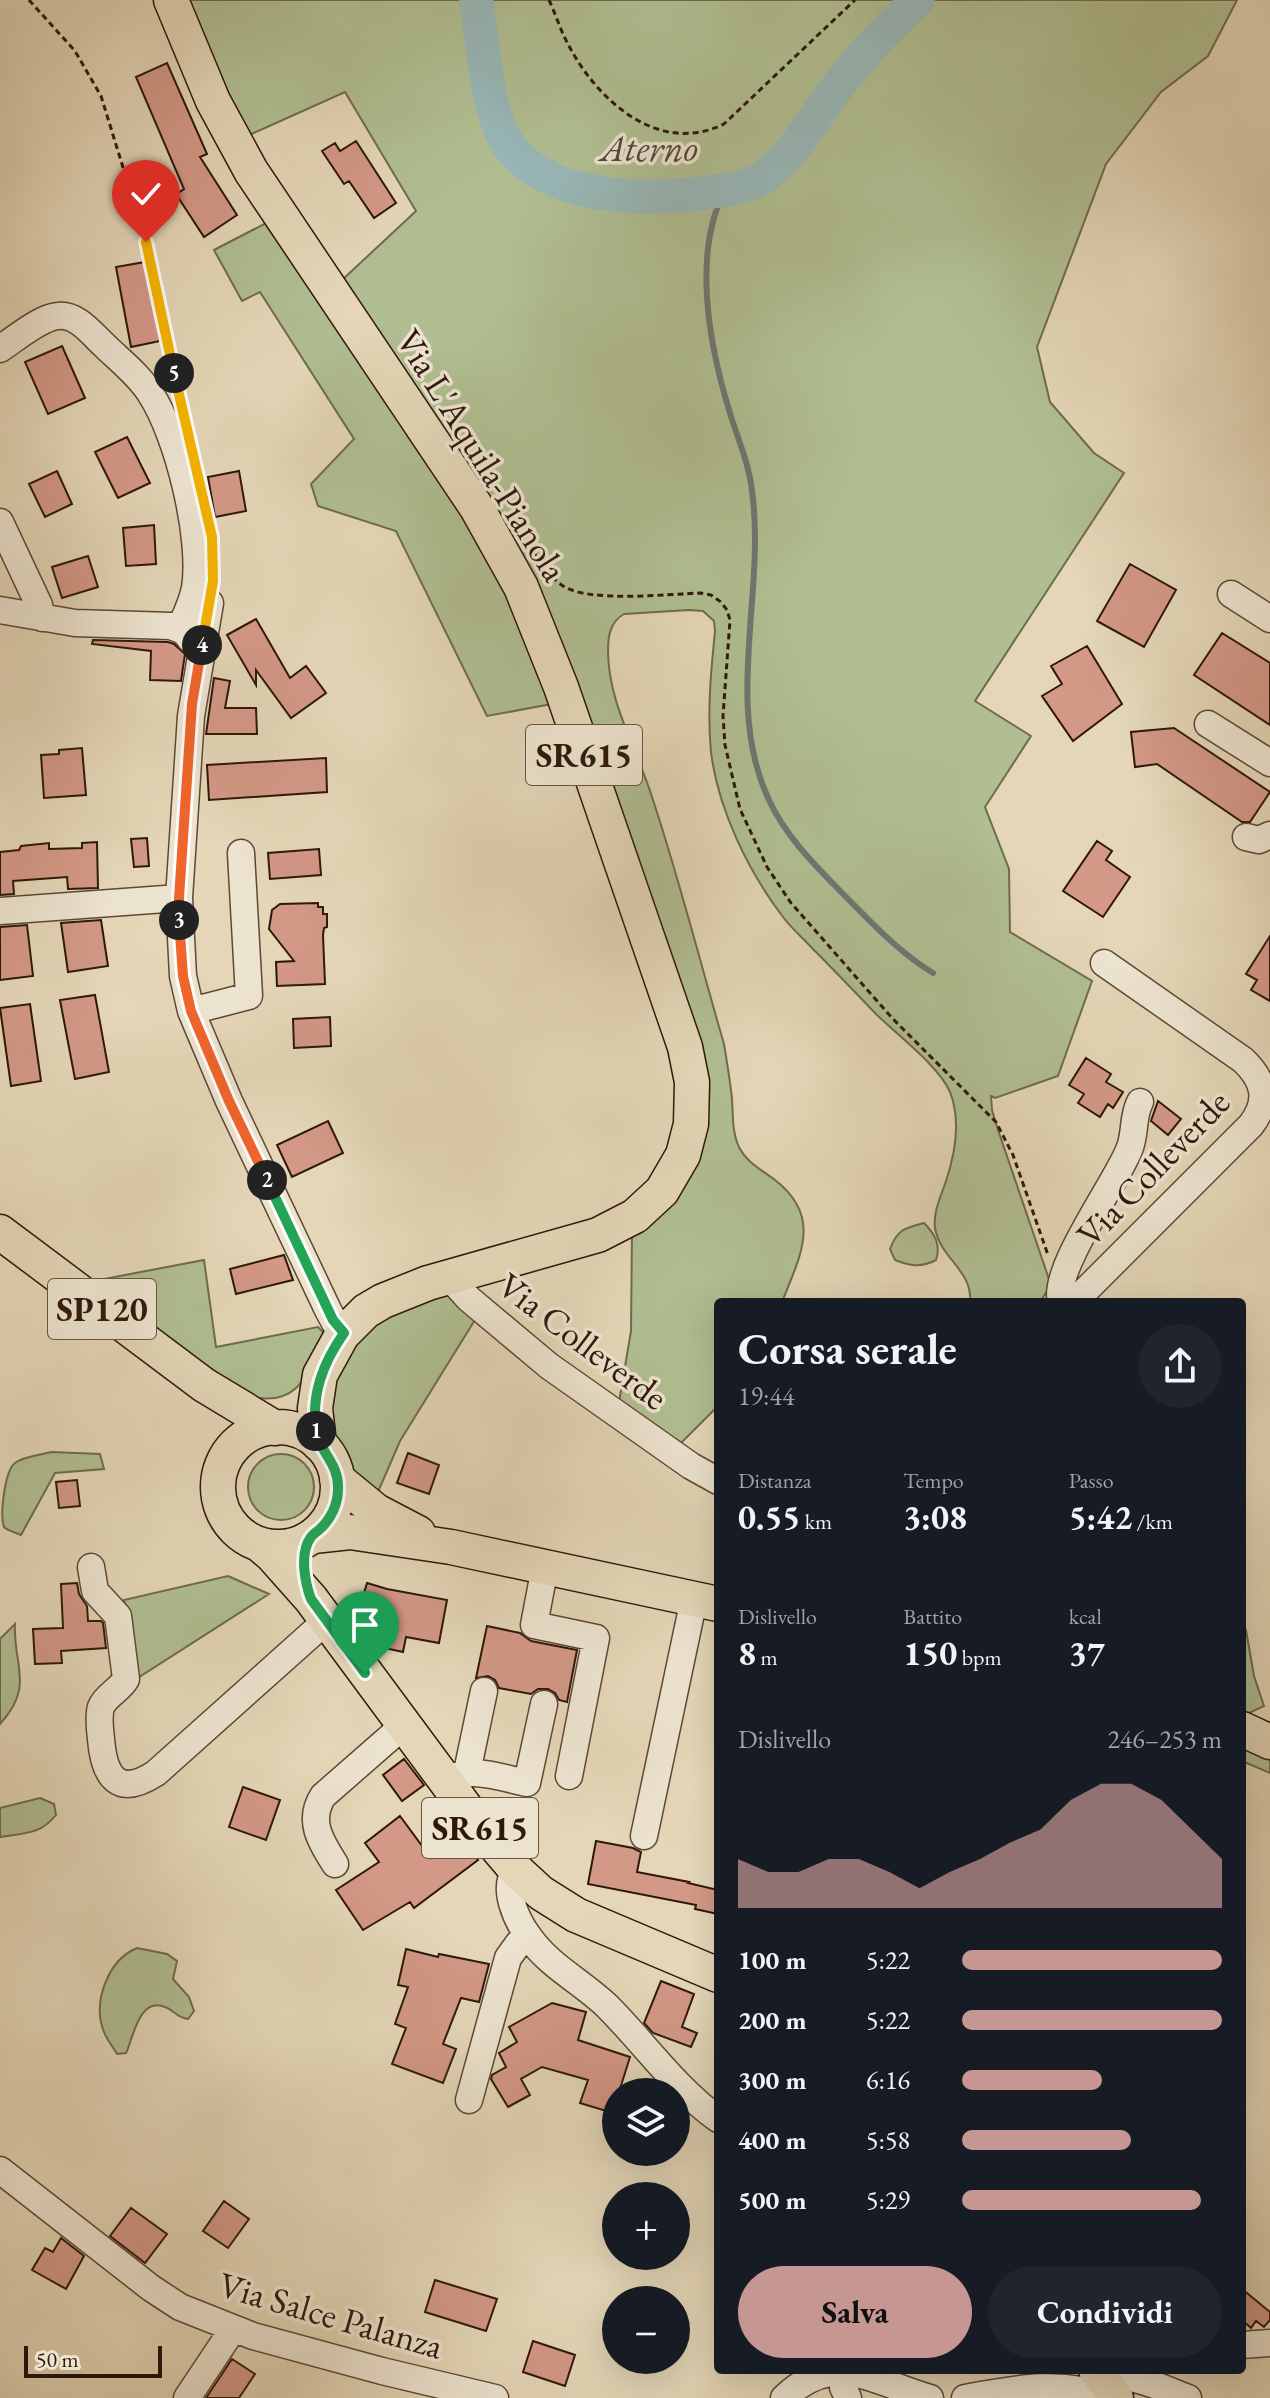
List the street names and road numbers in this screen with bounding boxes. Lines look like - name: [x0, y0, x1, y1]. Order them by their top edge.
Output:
- street label: Via L'Aquila-Pianola: [386, 320, 579, 590]
- road number: SR615: [526, 725, 642, 785]
- street label: Via Colleverde: [1066, 1079, 1240, 1257]
- street label: Via Colleverde: [489, 1262, 677, 1420]
- road number: SP120: [48, 1279, 156, 1339]
- road number: SR615: [422, 1798, 538, 1858]
- street label: Via Salce Palanza: [213, 2261, 449, 2370]

